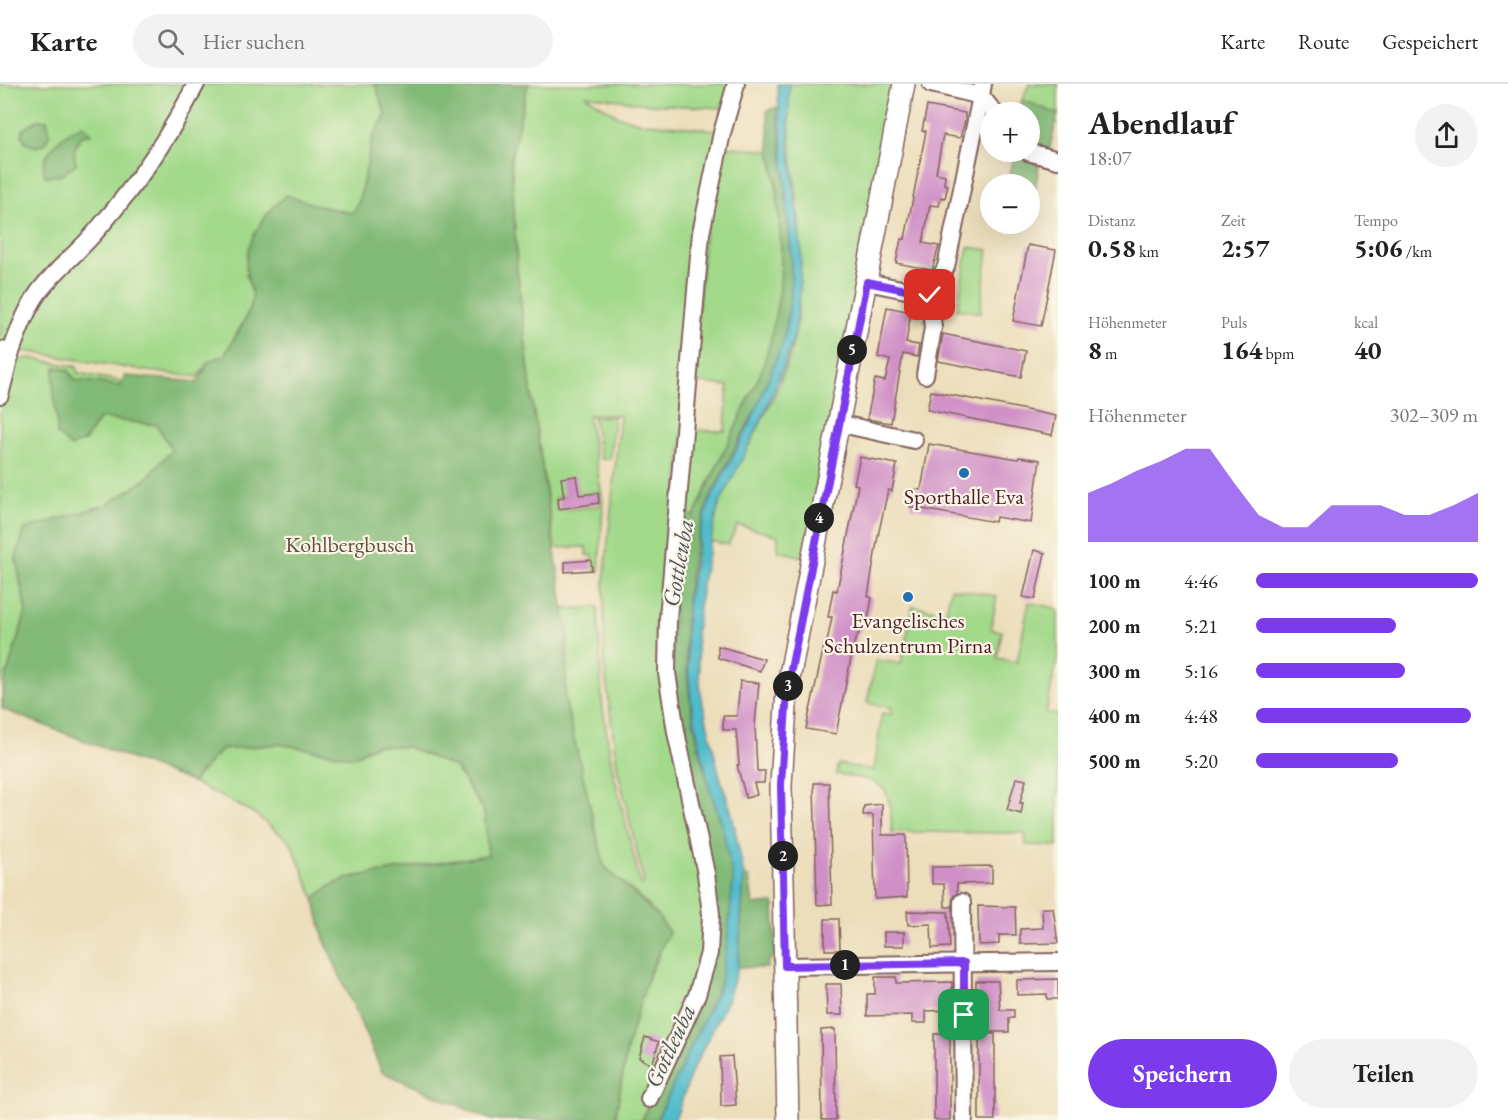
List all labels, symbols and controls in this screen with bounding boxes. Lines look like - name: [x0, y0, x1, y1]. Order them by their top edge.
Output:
- search box: [133, 14, 553, 68]
- text: Karte: [30, 23, 97, 59]
- icon: search: [154, 25, 187, 58]
- text: Hier suchen: [202, 27, 305, 56]
- text: Karte: [1221, 28, 1265, 55]
- text: Route: [1298, 28, 1349, 55]
- text: Gespeichert: [1382, 28, 1478, 55]
- text: Abendlauf: [1088, 101, 1234, 144]
- map controls: [980, 102, 1040, 234]
- button: +: [980, 102, 1040, 162]
- button: share: [1415, 104, 1478, 167]
- text: 18:07: [1088, 145, 1131, 171]
- button: −: [980, 174, 1040, 234]
- text: Distanz: [1088, 210, 1135, 231]
- text: Zeit: [1221, 210, 1246, 231]
- text: Tempo: [1354, 210, 1398, 231]
- text: 0.58: [1088, 231, 1136, 265]
- text: 2:57: [1221, 231, 1270, 265]
- text: 5:06: [1354, 231, 1403, 265]
- text: km: [1136, 241, 1159, 262]
- text: /km: [1403, 241, 1432, 262]
- pin: [904, 269, 955, 320]
- icon: check: [913, 278, 946, 311]
- text: Höhenmeter: [1088, 312, 1167, 333]
- text: Puls: [1221, 312, 1247, 333]
- text: kcal: [1354, 312, 1378, 333]
- text: 8: [1088, 333, 1102, 367]
- text: 164: [1221, 333, 1262, 367]
- text: 40: [1354, 333, 1382, 367]
- pin: 5: [837, 335, 867, 365]
- text: 5: [848, 339, 856, 360]
- text: m: [1102, 343, 1117, 364]
- text: bpm: [1262, 343, 1294, 364]
- text: Höhenmeter: [1088, 402, 1187, 428]
- text: 302–309 m: [1390, 402, 1478, 428]
- marker: Sporthalle Eva: [957, 466, 971, 480]
- place label: Sporthalle Eva: [904, 482, 1024, 511]
- pin: 4: [804, 503, 834, 533]
- text: 4: [815, 507, 823, 528]
- water label: Gottleuba: [655, 517, 700, 609]
- park label: Kohlbergbusch: [285, 530, 415, 559]
- text: 100 m: [1088, 568, 1141, 594]
- text: 4:46: [1184, 568, 1218, 594]
- marker: Evangelisches Schulzentrum Pirna: [901, 590, 915, 604]
- place label: Evangelisches Schulzentrum Pirna: [824, 606, 992, 660]
- text: 200 m: [1088, 613, 1141, 639]
- text: 5:21: [1184, 613, 1218, 639]
- text: 300 m: [1088, 658, 1141, 684]
- text: 5:16: [1184, 658, 1218, 684]
- pin: 3: [773, 671, 803, 701]
- text: 3: [784, 675, 792, 696]
- text: 400 m: [1088, 703, 1141, 729]
- text: 4:48: [1184, 703, 1218, 729]
- text: 500 m: [1088, 748, 1141, 774]
- text: 5:20: [1184, 748, 1218, 774]
- pin: 2: [768, 841, 798, 871]
- text: 2: [779, 845, 787, 866]
- pin: 1: [830, 950, 860, 980]
- text: 1: [841, 954, 849, 975]
- pin: [938, 989, 989, 1040]
- icon: arrive: [947, 998, 980, 1031]
- water label: Gottleuba: [637, 999, 702, 1092]
- button: Speichern: [1088, 1039, 1277, 1108]
- button: Teilen: [1289, 1039, 1478, 1108]

